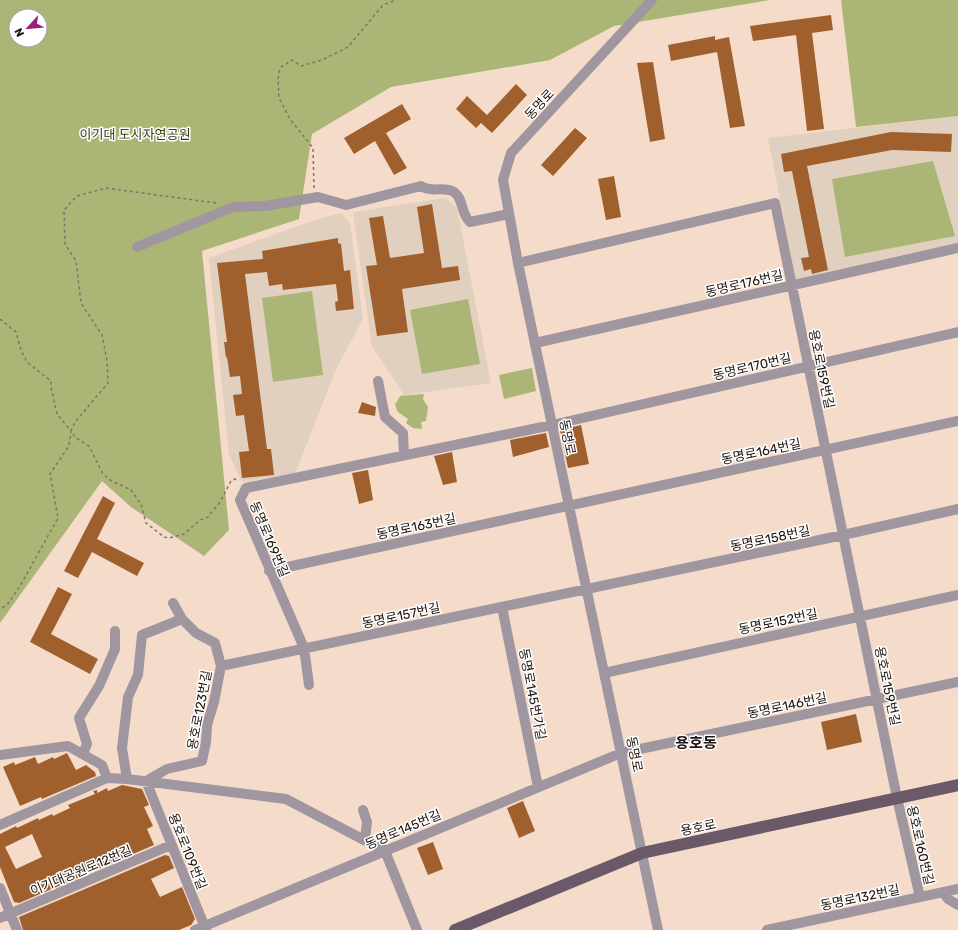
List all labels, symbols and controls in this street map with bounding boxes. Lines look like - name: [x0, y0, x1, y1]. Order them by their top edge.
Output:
- north arrow: [8, 8, 48, 48]
- text: N: [12, 26, 27, 39]
- street label: 동명로: [522, 86, 557, 123]
- park label: 이기대 도시자연공원: [80, 127, 190, 142]
- street label: 동명로176번길: [704, 267, 785, 300]
- street label: 용호로159번길: [806, 328, 837, 410]
- street label: 동명로170번길: [711, 350, 793, 383]
- street label: 동명로: [556, 418, 579, 456]
- street label: 동명로164번길: [720, 436, 802, 467]
- street label: 동명로169번길: [247, 499, 292, 579]
- street label: 동명로163번길: [375, 511, 457, 542]
- street label: 동명로158번길: [729, 523, 811, 554]
- street label: 동명로157번길: [361, 600, 442, 631]
- street label: 동명로152번길: [737, 606, 819, 637]
- street label: 용호로159번길: [872, 645, 903, 727]
- street label: 동명로145번가길: [516, 647, 549, 741]
- street label: 용호로123번길: [184, 669, 215, 751]
- street label: 동명로146번길: [746, 690, 828, 721]
- district label: 용호동: [675, 734, 717, 752]
- street label: 동명로: [623, 735, 646, 773]
- street label: 용호로160번길: [904, 804, 937, 886]
- street label: 동명로145번길: [363, 807, 443, 852]
- street label: 용호로109번길: [165, 811, 210, 892]
- street label: 용호로: [679, 816, 717, 839]
- street label: 이기대공원로12번길: [28, 842, 134, 899]
- street label: 동명로132번길: [819, 882, 901, 913]

